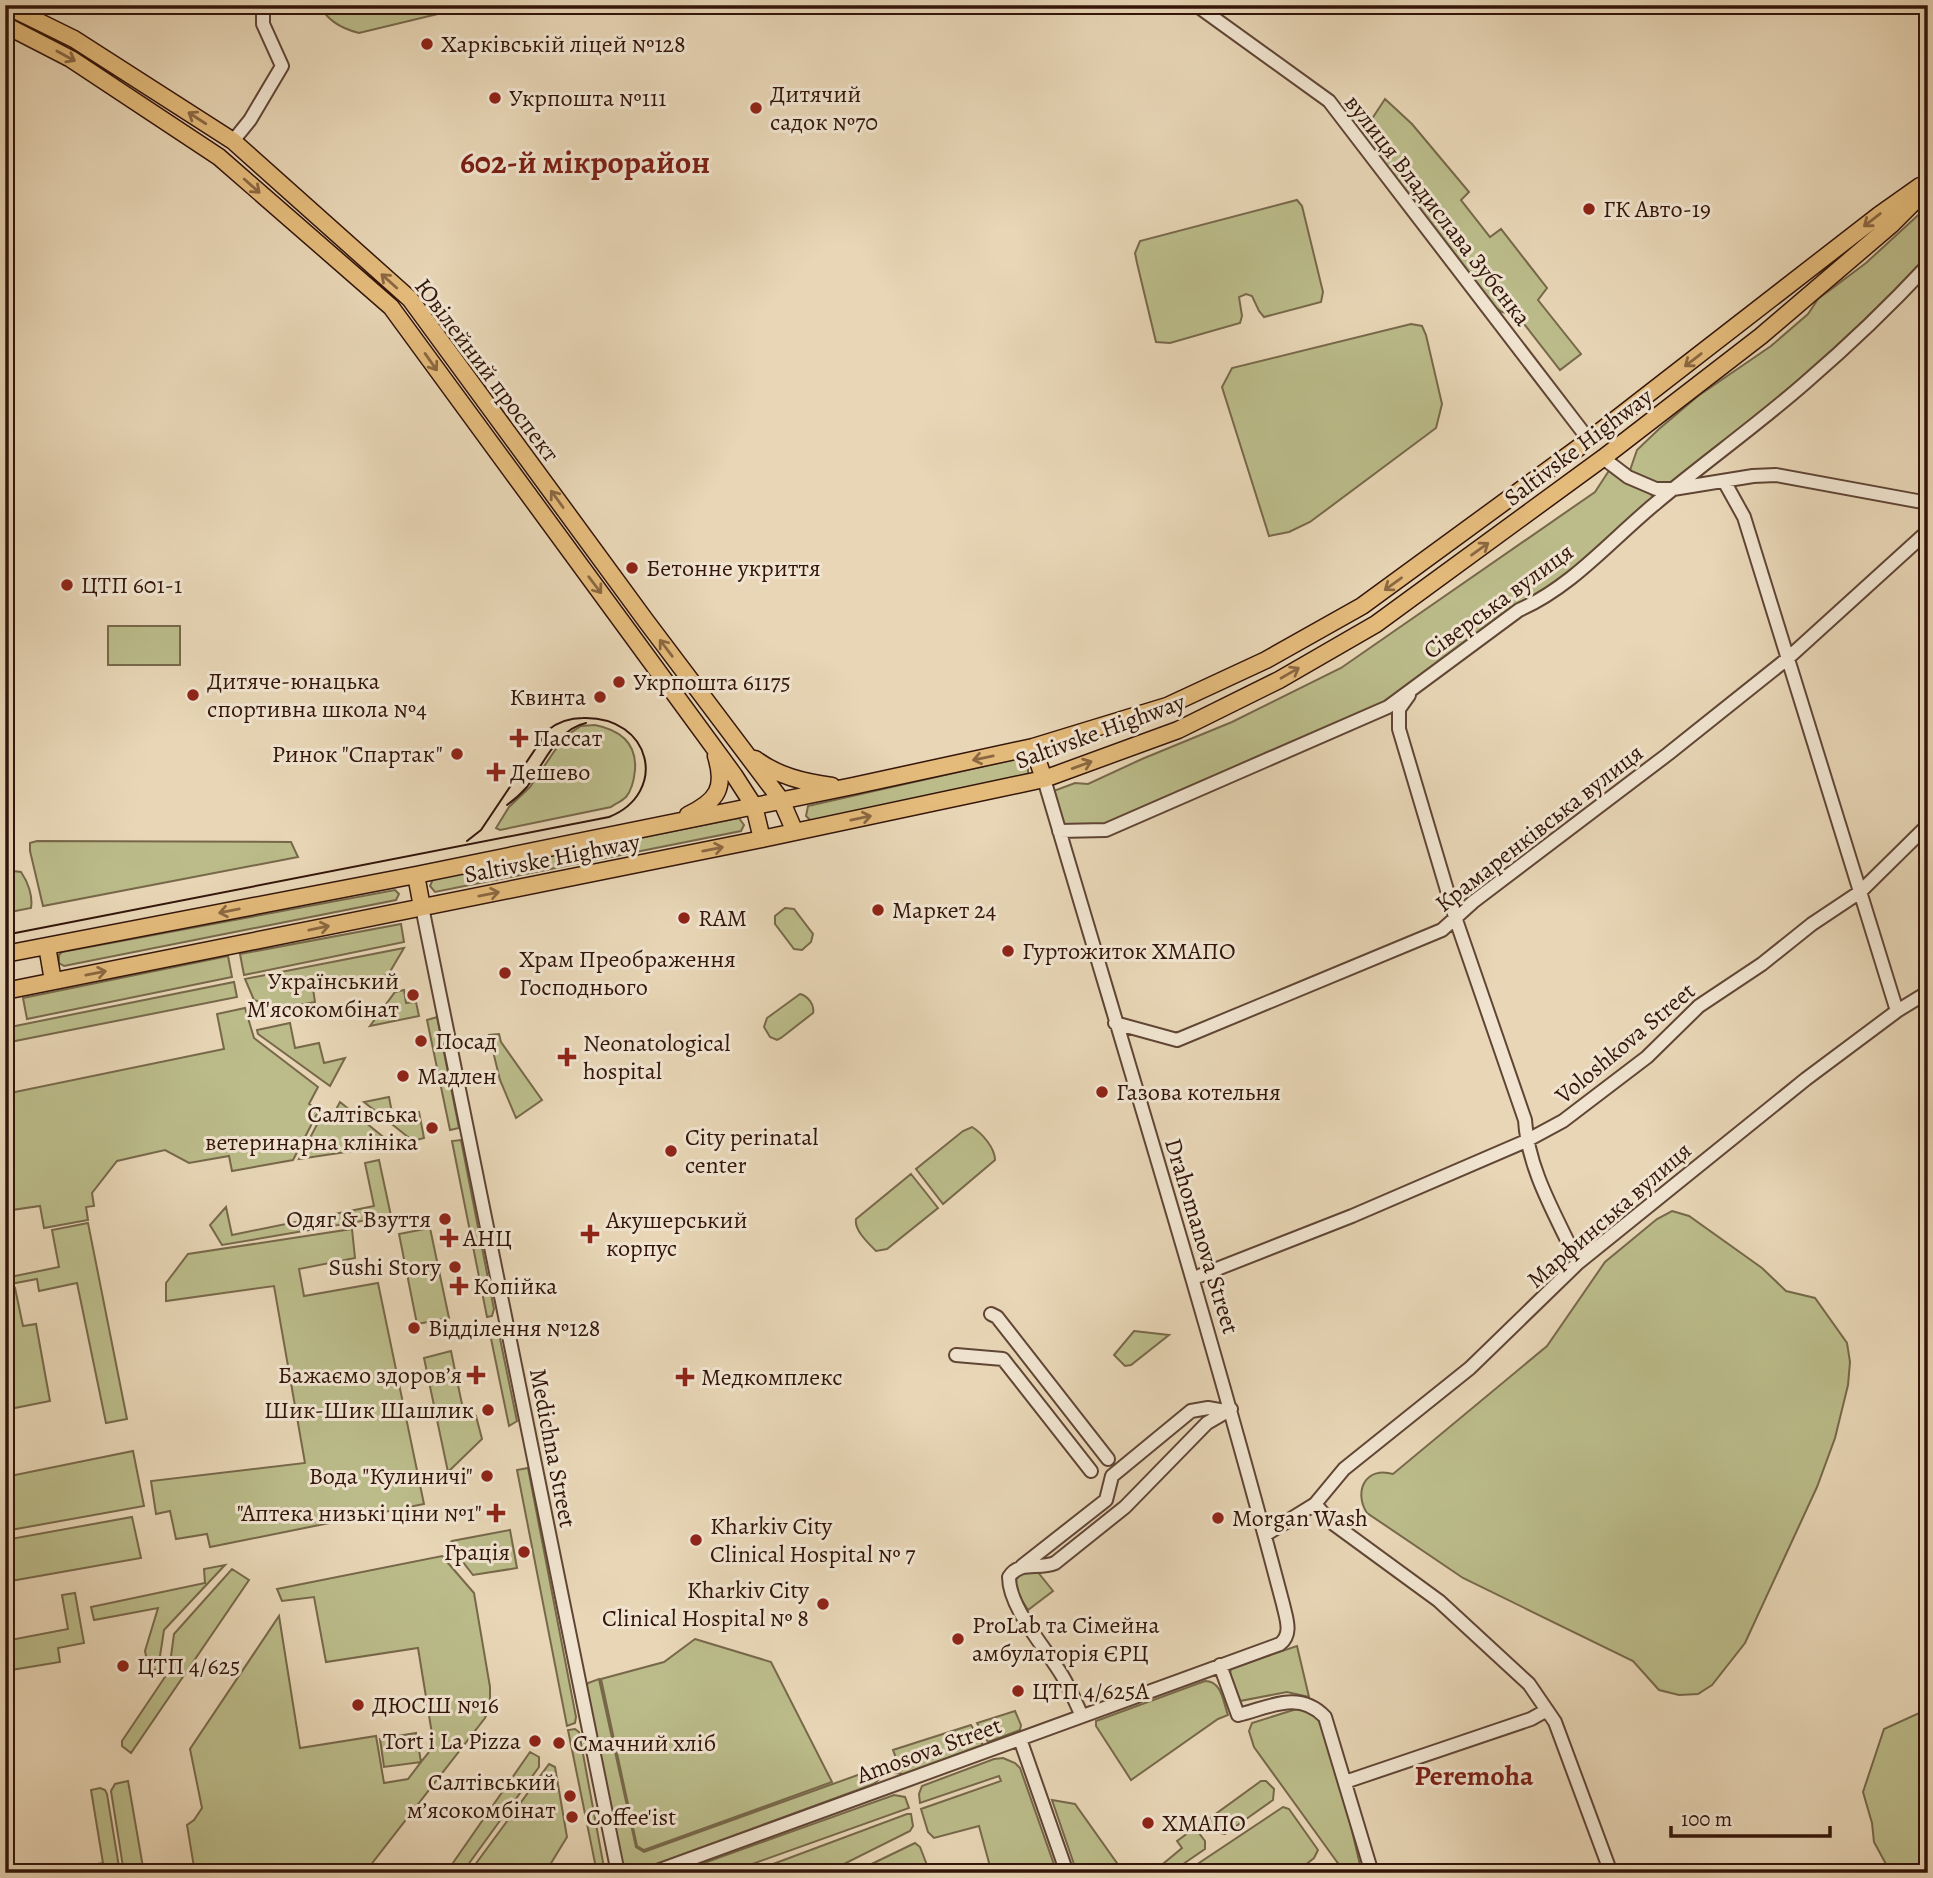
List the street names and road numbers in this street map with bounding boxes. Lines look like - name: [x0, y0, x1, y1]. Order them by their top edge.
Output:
- street label: вулиця Владислава Зубенка: [1337, 88, 1539, 332]
- street label: Ювілейний проспект: [407, 272, 567, 469]
- street label: Saltivske Highway: [1497, 380, 1659, 513]
- street label: Сіверська вулиця: [1417, 536, 1579, 666]
- street label: Saltivske Highway: [1011, 685, 1189, 777]
- street label: Крамаренківська вулиця: [1428, 737, 1650, 919]
- street label: Saltivske Highway: [461, 825, 643, 891]
- street label: Voloshkova Street: [1548, 975, 1702, 1112]
- street label: Drahomanova Street: [1157, 1134, 1247, 1338]
- street label: Марфинська вулиця: [1520, 1135, 1698, 1295]
- street label: Medichna Street: [522, 1366, 584, 1530]
- street label: Amosova Street: [851, 1709, 1006, 1791]

